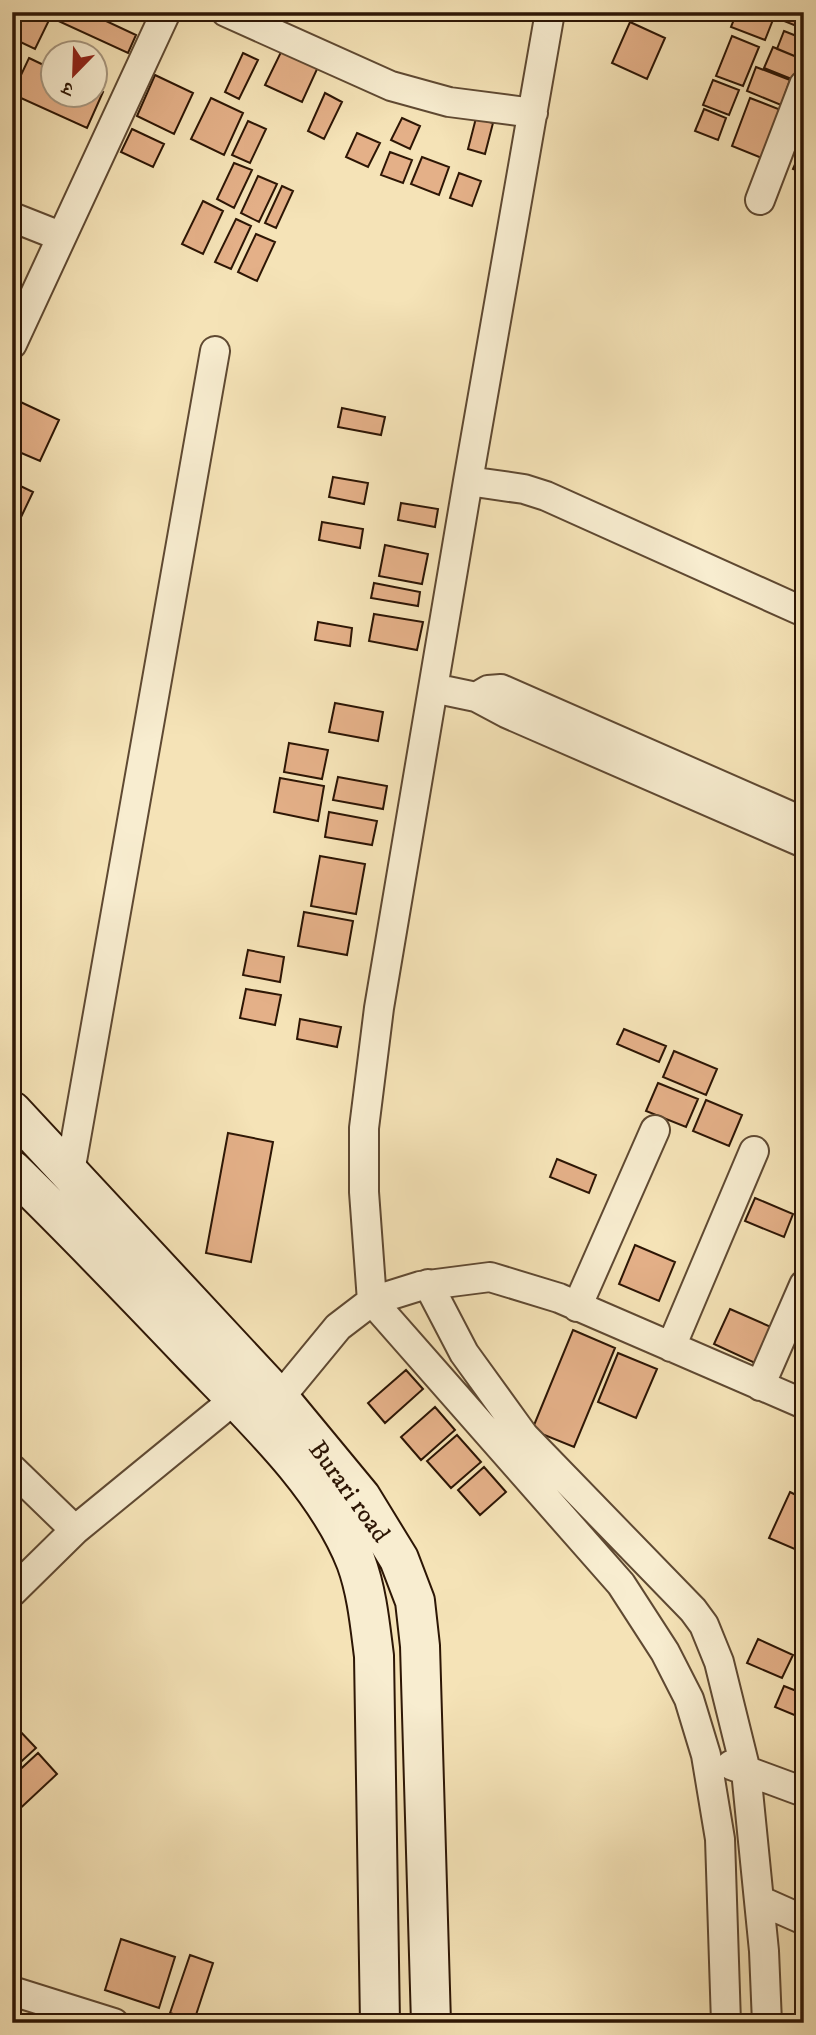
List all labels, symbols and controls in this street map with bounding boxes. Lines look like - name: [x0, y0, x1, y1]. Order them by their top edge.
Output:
- north arrow: [38, 38, 108, 108]
- text: उ: [58, 75, 79, 102]
- street label: Burari road: [301, 1434, 397, 1549]

